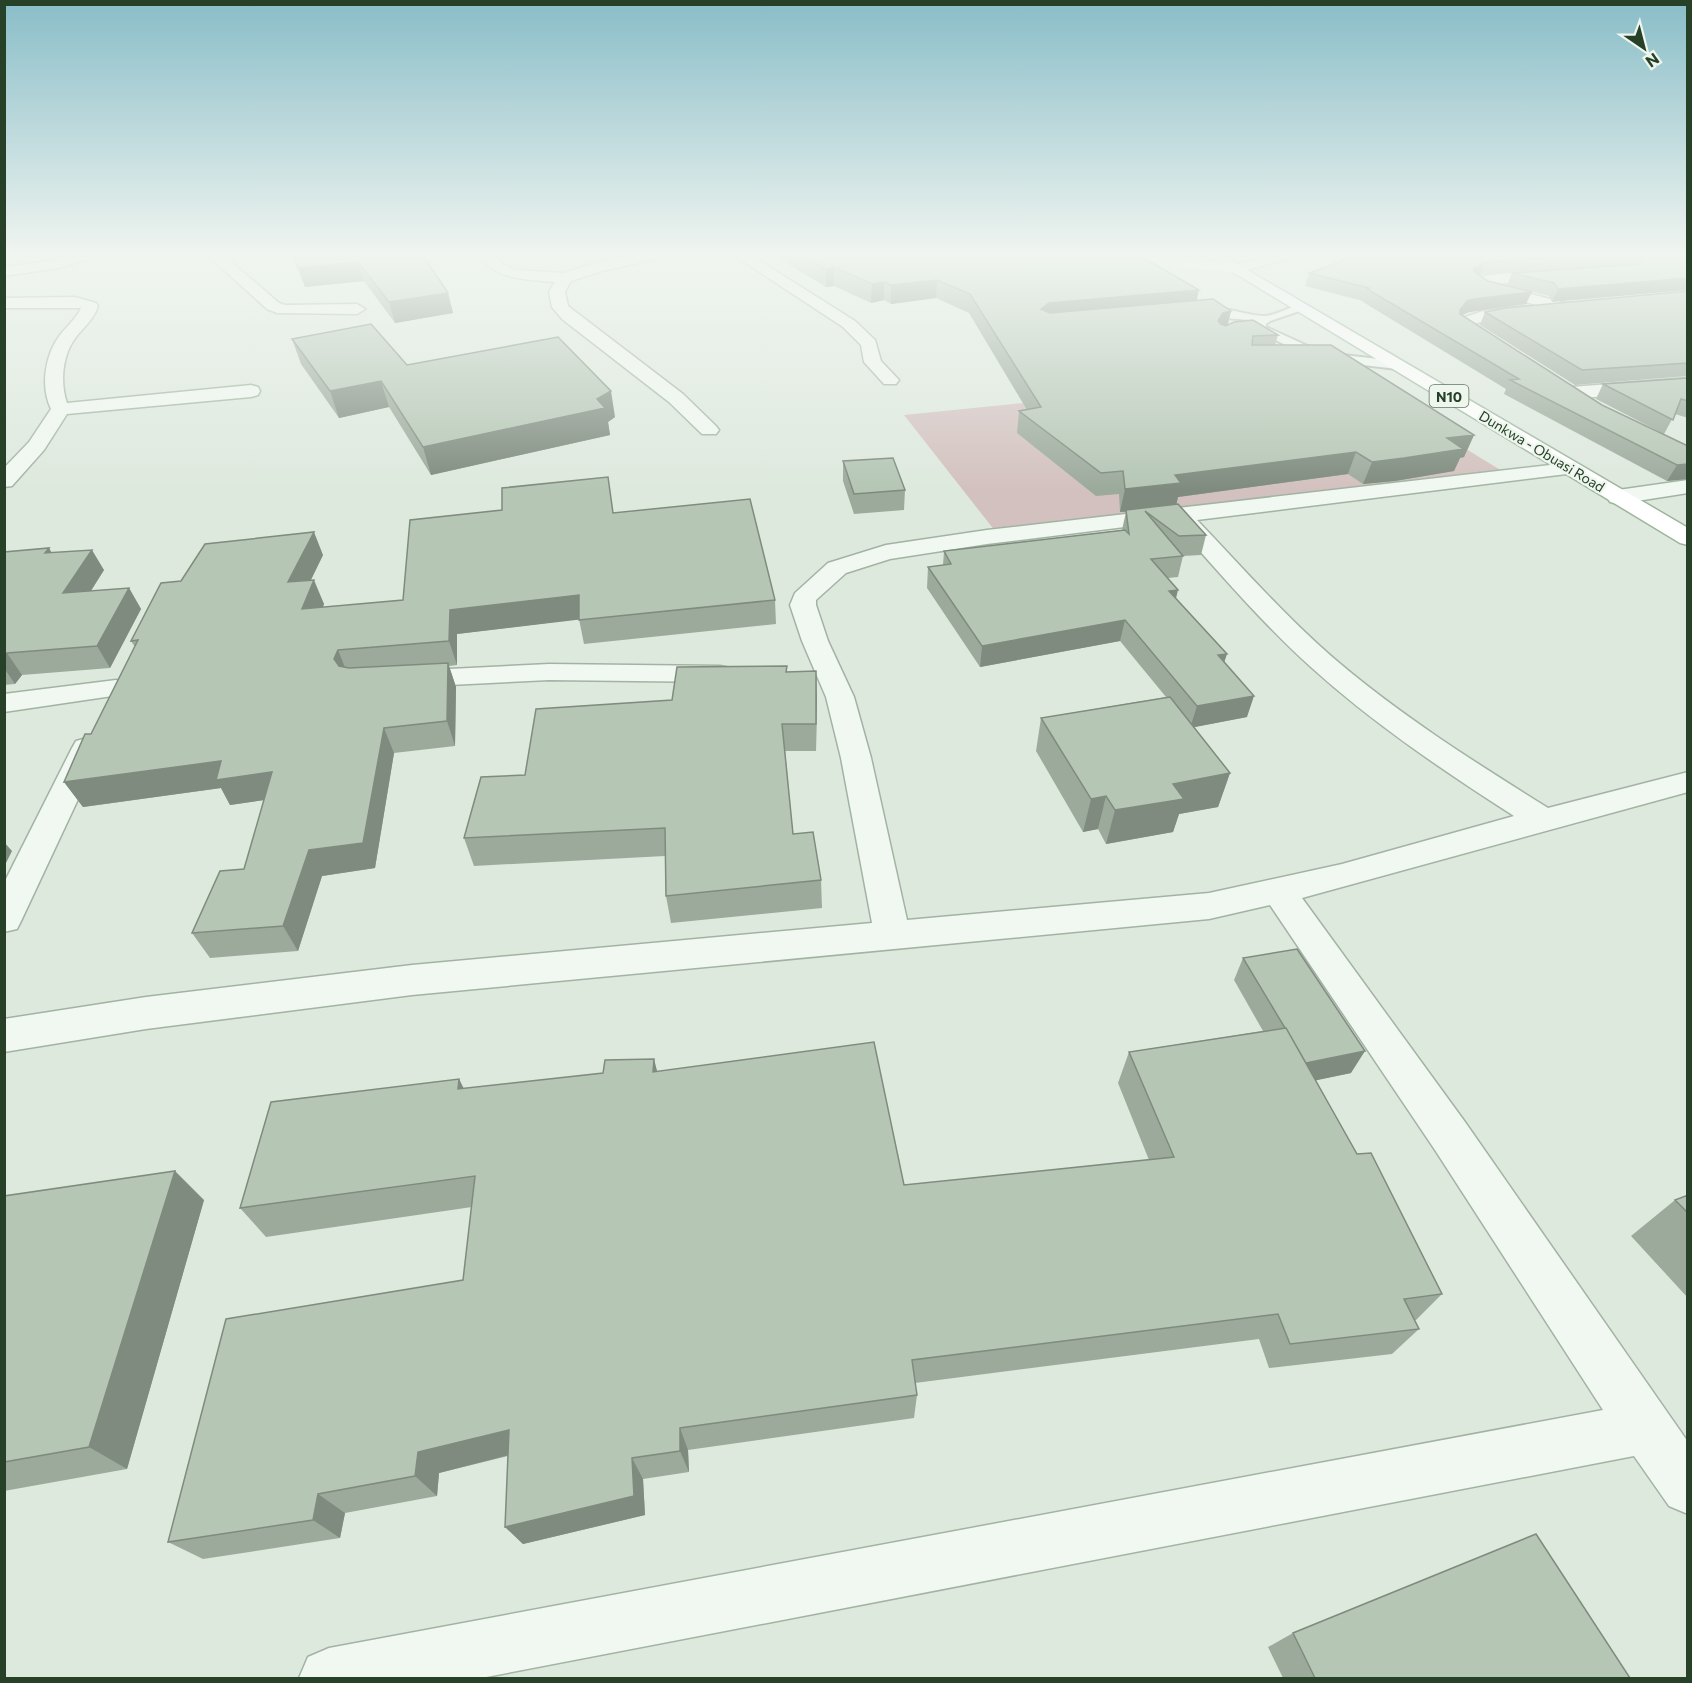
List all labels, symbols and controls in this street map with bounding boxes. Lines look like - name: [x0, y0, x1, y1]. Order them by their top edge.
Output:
- north arrow: [1614, 18, 1674, 78]
- text: N: [1643, 49, 1663, 72]
- road number: N10: [1430, 385, 1468, 407]
- street label: Dunkwa - Obuasi Road: [1476, 407, 1608, 495]

